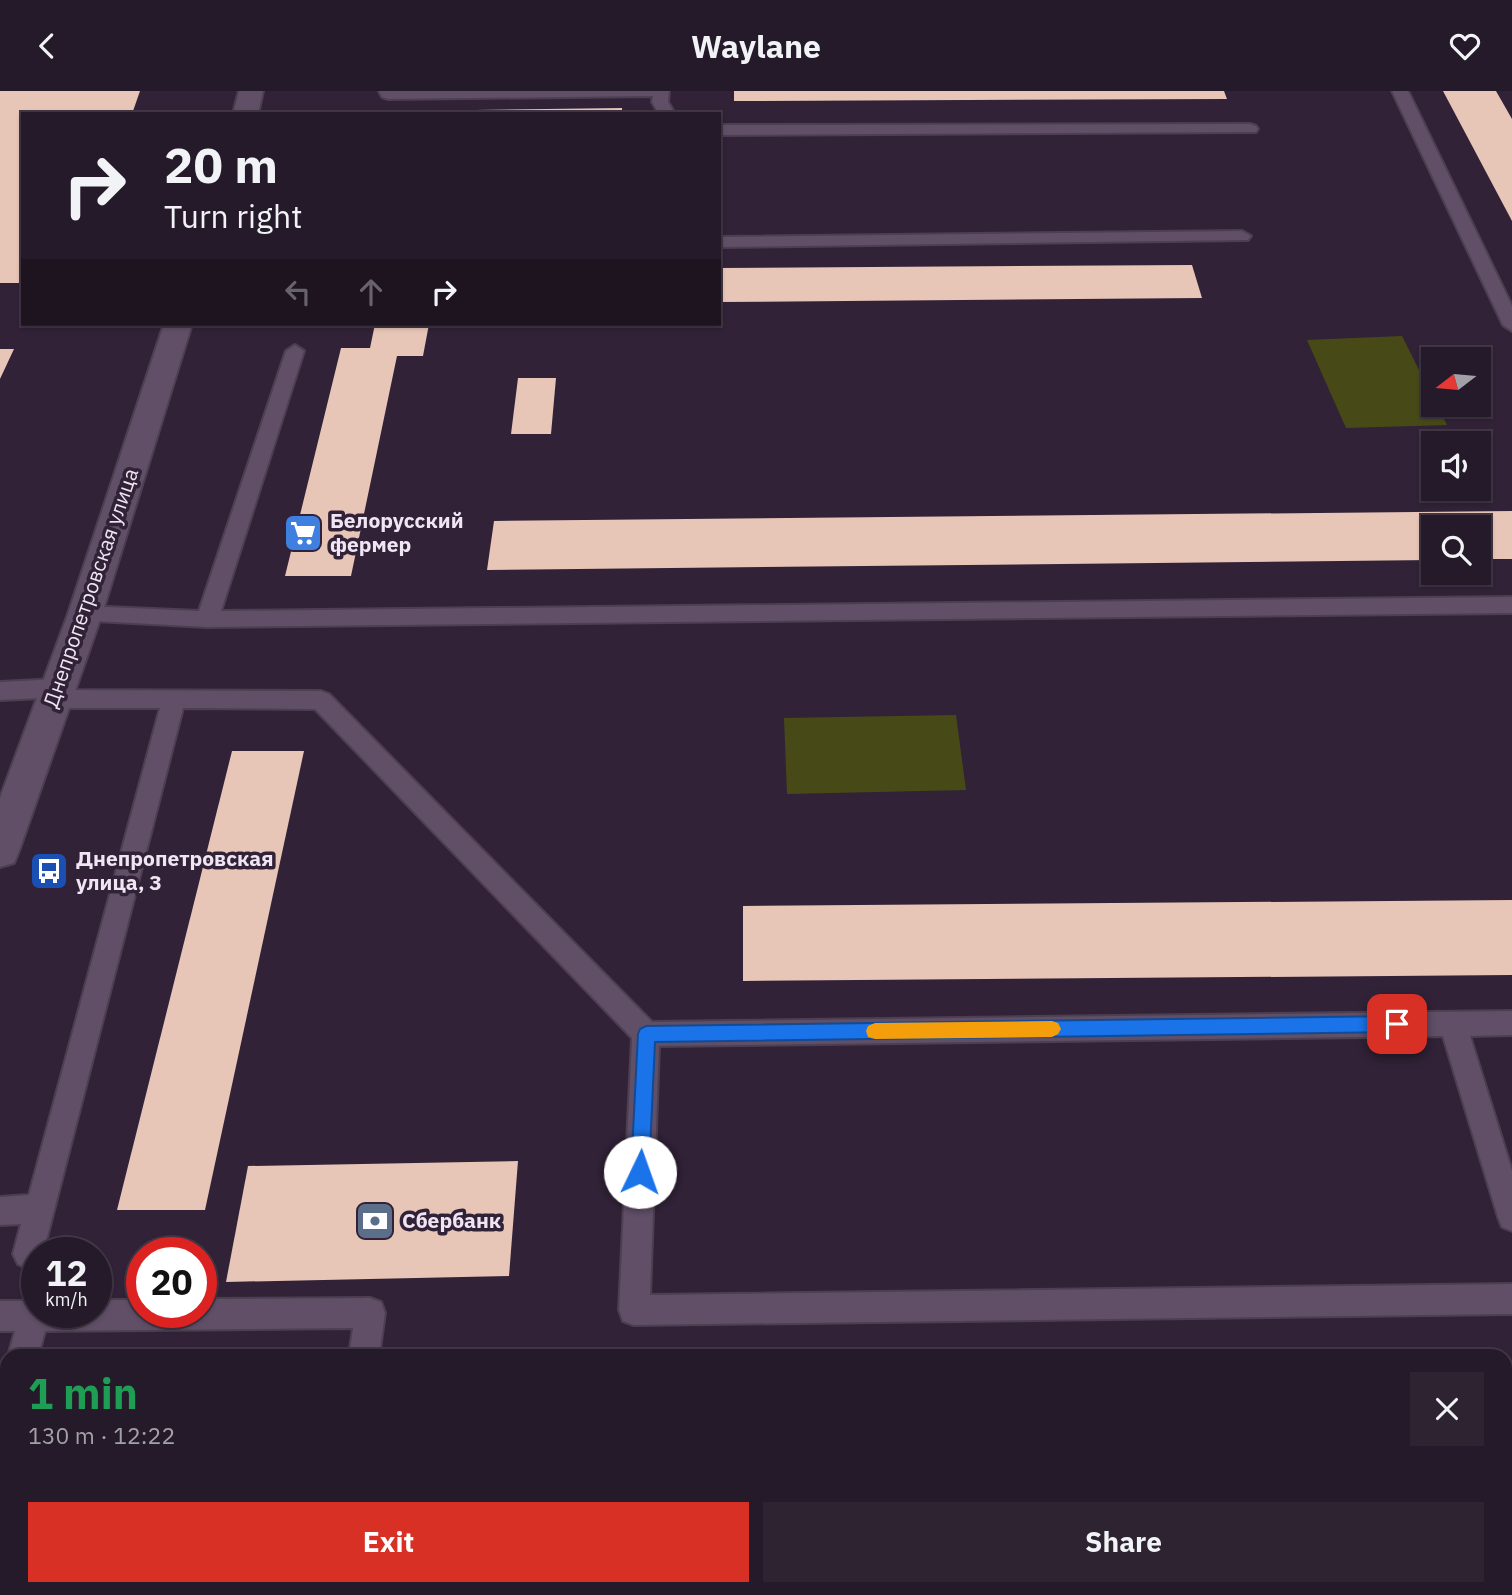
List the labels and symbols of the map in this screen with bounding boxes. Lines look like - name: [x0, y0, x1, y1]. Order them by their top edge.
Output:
- north arrow: [1421, 347, 1491, 417]
- street label: Днепропетровская улица: [36, 464, 144, 711]
- place label: Белорусский фермер: [330, 506, 464, 558]
- supermarket icon: Белорусский фермер: [282, 512, 324, 554]
- place label: Днепропетровская улица, 3: [76, 844, 273, 896]
- bus stop icon: Днепропетровская улица, 3: [28, 850, 70, 892]
- pin: [1367, 994, 1427, 1054]
- position arrow: [603, 1135, 677, 1209]
- bank icon: Сбербанк: [354, 1200, 396, 1242]
- place label: Сбербанк: [402, 1206, 501, 1234]
- speed limit sign: 20: [126, 1237, 217, 1328]

